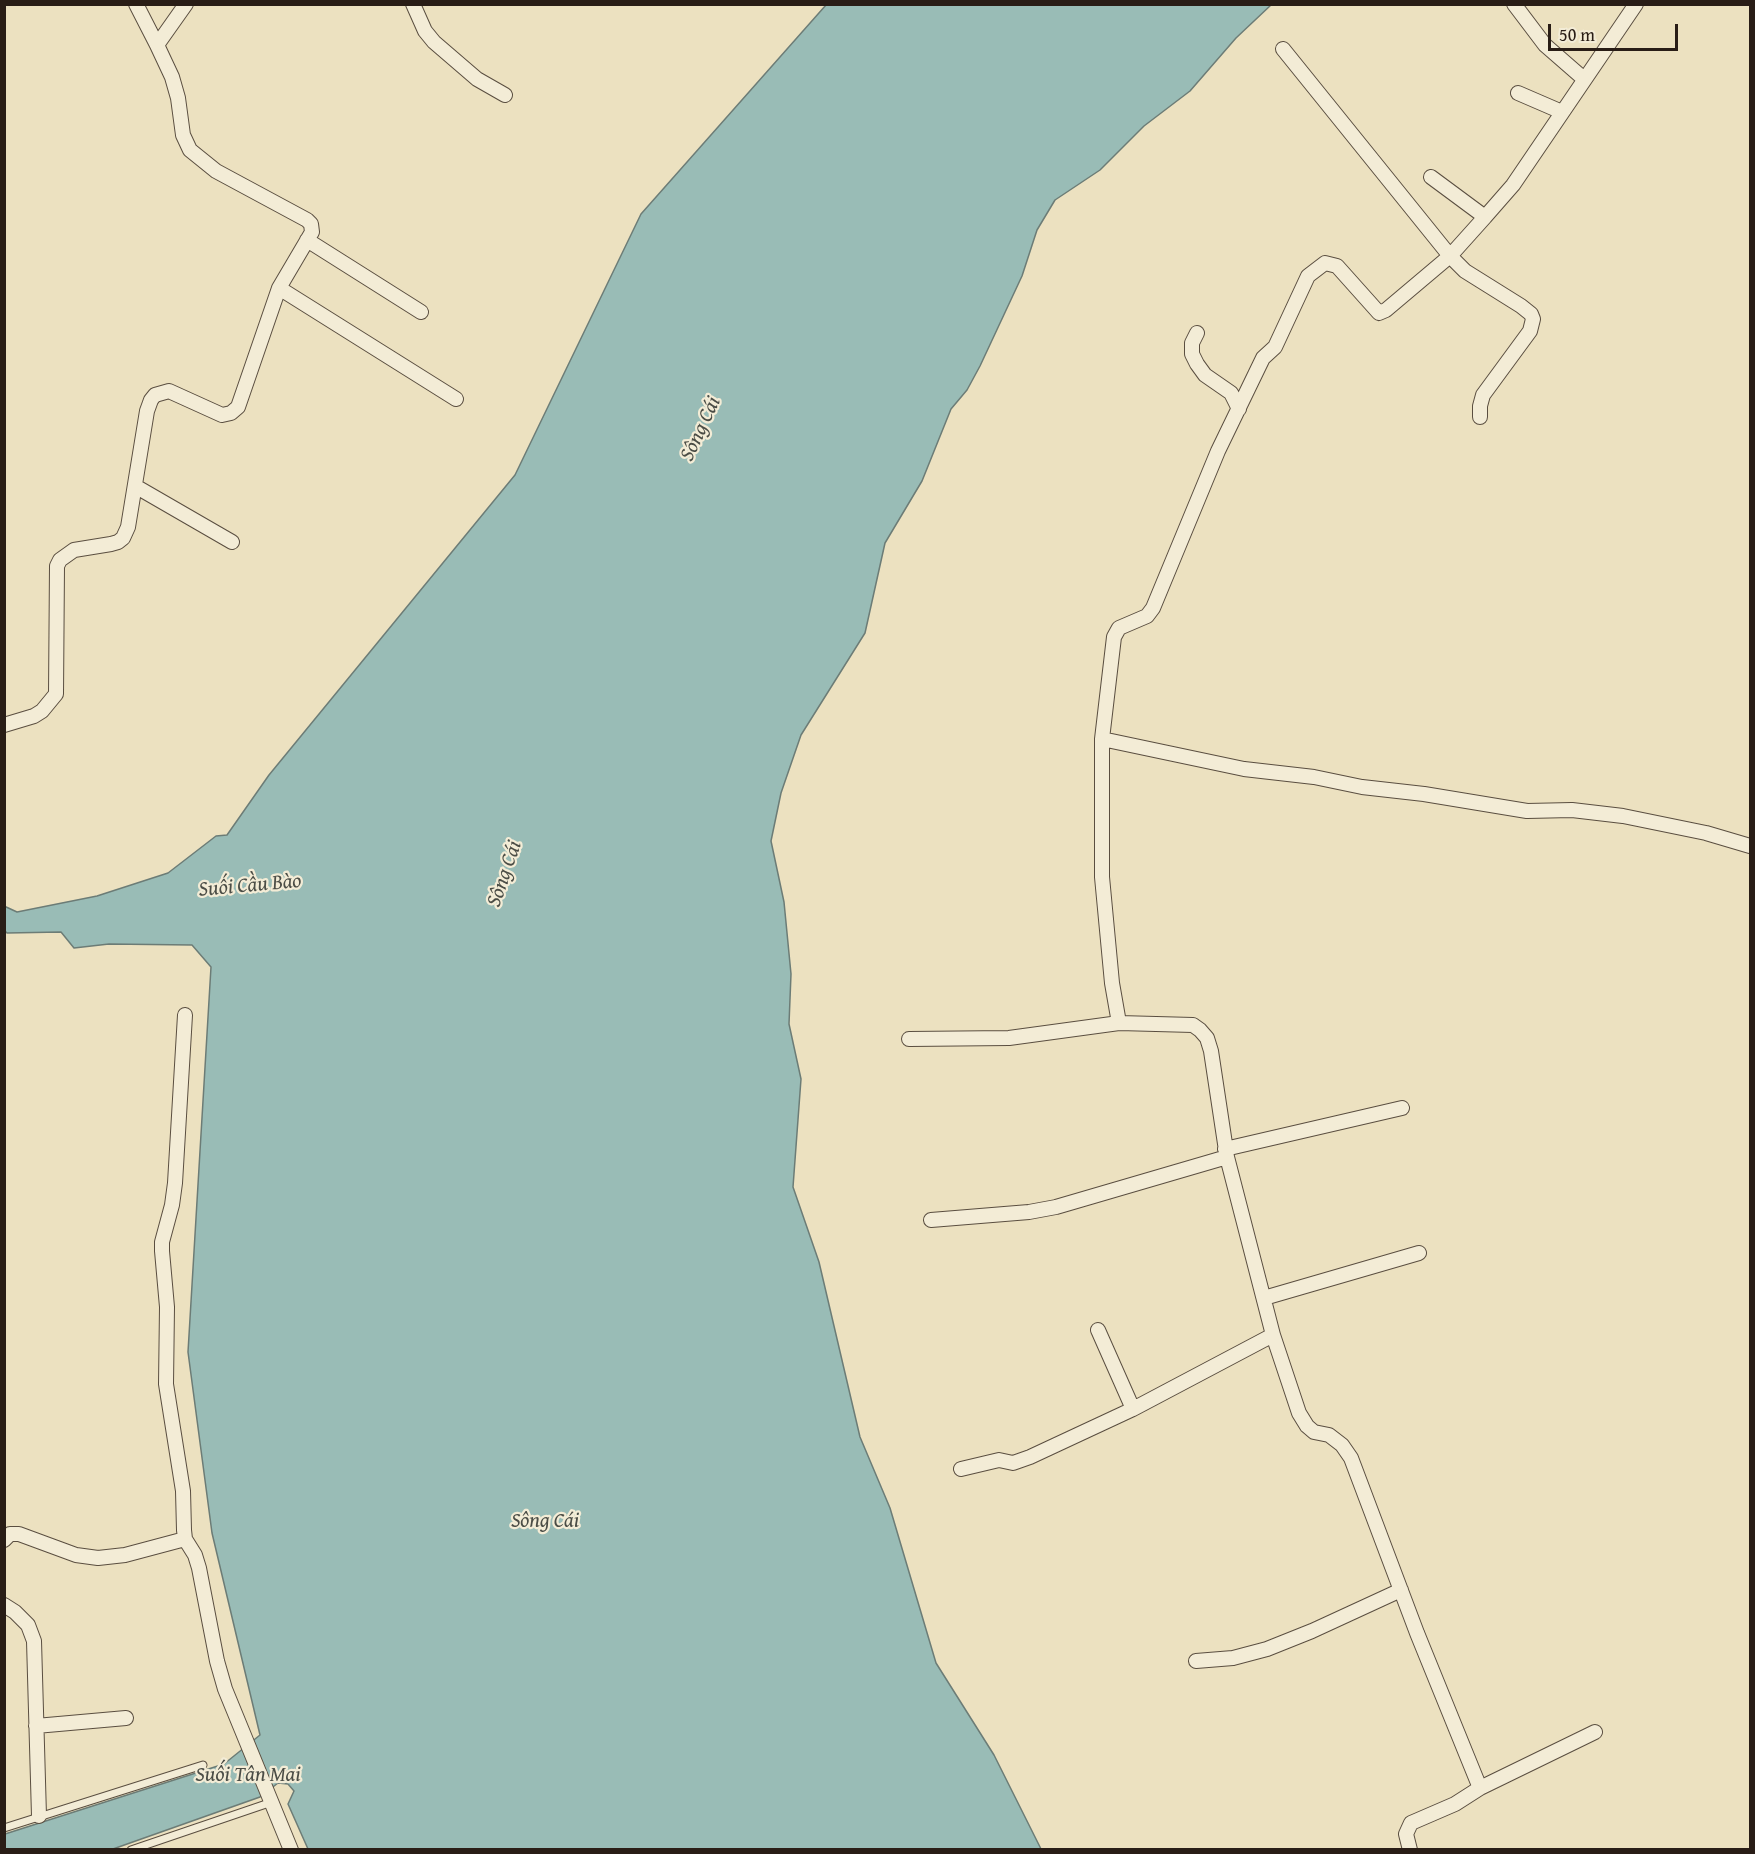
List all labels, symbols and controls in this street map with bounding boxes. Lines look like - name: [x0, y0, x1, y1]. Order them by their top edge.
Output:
- scale bar: [1551, 12, 1682, 50]
- text: 50 m: [1559, 21, 1595, 48]
- water label: Sông Cái: [675, 393, 727, 465]
- water label: Sông Cái: [482, 838, 528, 910]
- water label: Suối Cầu Bào: [198, 869, 302, 903]
- water label: Sông Cái: [511, 1509, 579, 1535]
- water label: Suối Tân Mai: [195, 1763, 301, 1789]

